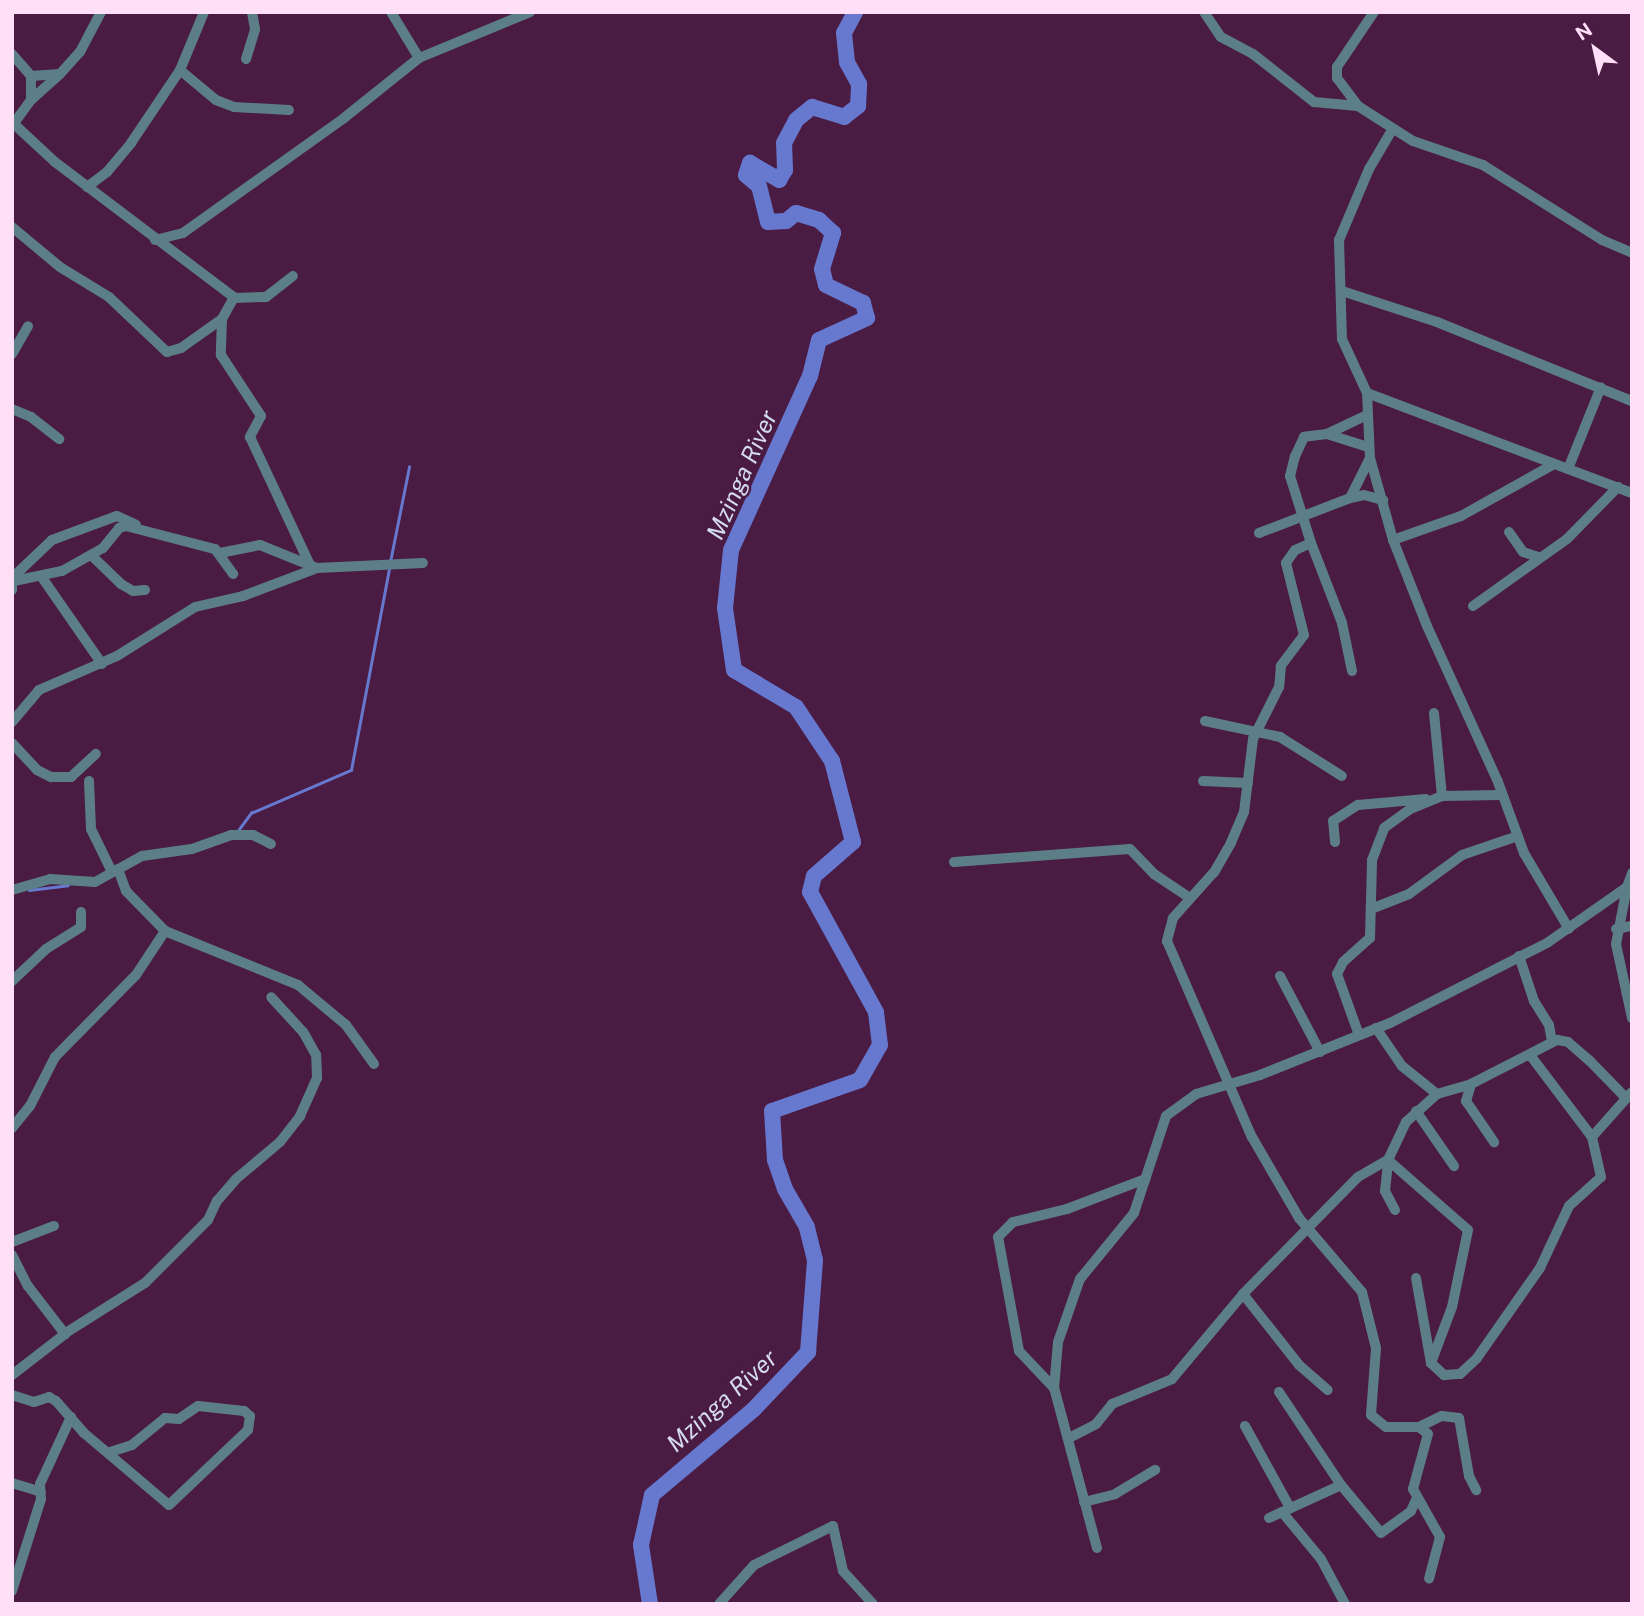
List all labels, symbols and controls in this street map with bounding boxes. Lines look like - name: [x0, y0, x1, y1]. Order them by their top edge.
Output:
- north arrow: [1560, 14, 1630, 84]
- text: N: [1571, 18, 1596, 45]
- water label: Mzinga River: [701, 406, 783, 544]
- water label: Mzinga River: [661, 1344, 783, 1458]

